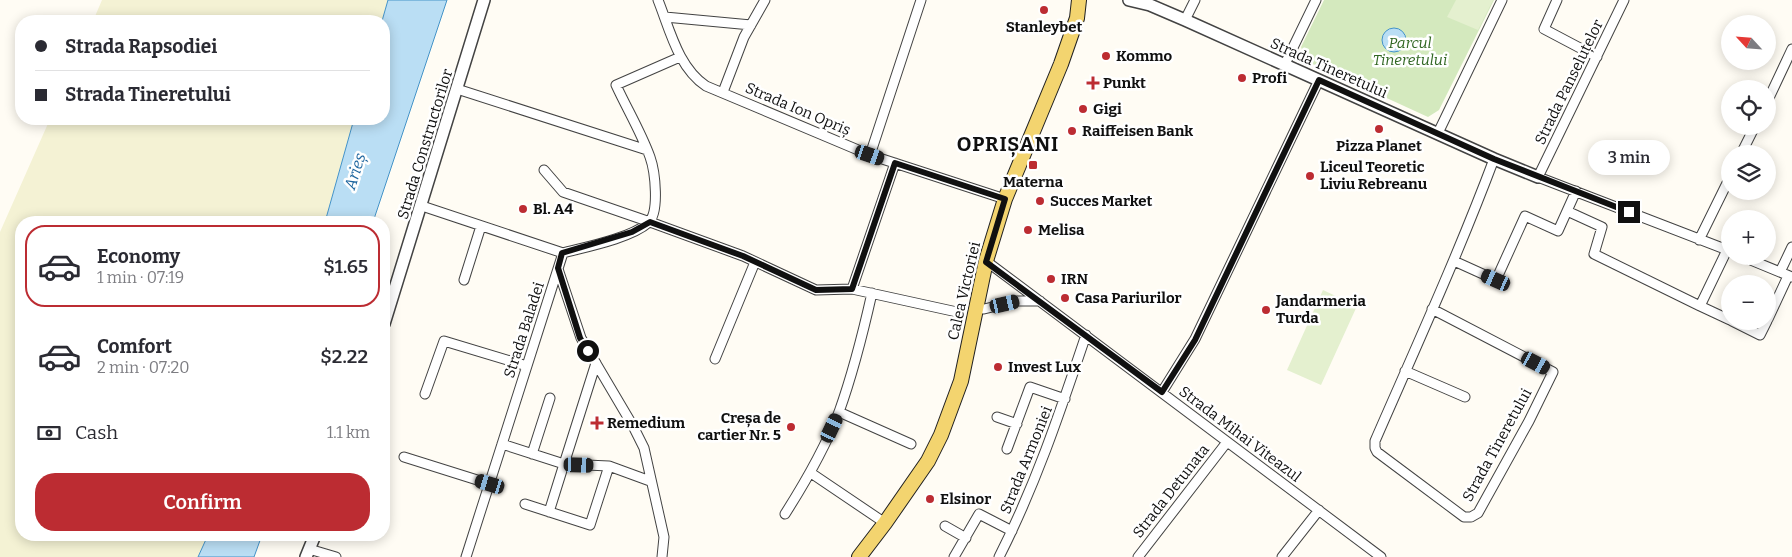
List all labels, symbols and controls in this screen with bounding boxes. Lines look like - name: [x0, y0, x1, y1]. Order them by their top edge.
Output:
- marker: Stanleybet: [1038, 4, 1050, 16]
- north arrow: [1721, 15, 1776, 70]
- map controls: [1721, 15, 1776, 330]
- street label: Strada Panseluțelor: [1531, 16, 1608, 148]
- place label: Stanleybet: [1006, 18, 1082, 36]
- street label: Strada Tineretului: [1268, 34, 1391, 102]
- park label: Parcul Tineretului: [1373, 34, 1447, 69]
- text: Strada Rapsodiei: [65, 35, 217, 58]
- place label: Kommo: [1116, 47, 1173, 65]
- marker: Kommo: [1100, 50, 1112, 62]
- street label: Strada Constructorilor: [394, 66, 457, 221]
- place label: Profi: [1252, 69, 1287, 87]
- marker: Profi: [1236, 72, 1248, 84]
- place label: Punkt: [1103, 74, 1146, 92]
- marker: Punkt: [1087, 77, 1099, 89]
- street label: Strada Ion Opriș: [742, 79, 853, 140]
- button: locate: [1721, 80, 1776, 135]
- text: Strada Tineretului: [65, 83, 231, 106]
- place label: Gigi: [1093, 100, 1122, 118]
- marker: Gigi: [1077, 103, 1089, 115]
- place label: Raiffeisen Bank: [1082, 122, 1193, 140]
- marker: Pizza Planet: [1373, 123, 1385, 135]
- marker: Raiffeisen Bank: [1066, 125, 1078, 137]
- district label: OPRIȘANI: [957, 132, 1059, 158]
- place label: Pizza Planet: [1336, 137, 1422, 155]
- callout: 3 min: [1588, 140, 1670, 174]
- car: [853, 143, 886, 167]
- button: layers: [1721, 145, 1776, 200]
- text: 3 min: [1608, 148, 1650, 167]
- water label: Arieș: [340, 150, 371, 193]
- place label: Liceul Teoretic Liviu Rebreanu: [1320, 158, 1428, 193]
- marker: Materna: [1027, 159, 1039, 171]
- marker: Liceul Teoretic Liviu Rebreanu: [1304, 170, 1316, 182]
- place label: Materna: [1003, 173, 1064, 191]
- place label: Succes Market: [1050, 192, 1152, 210]
- marker: Succes Market: [1034, 195, 1046, 207]
- place label: Bl. A4: [533, 200, 573, 218]
- route end: [1618, 201, 1640, 223]
- marker: Bl. A4: [517, 203, 529, 215]
- button: +: [1721, 210, 1776, 265]
- place label: Melisa: [1038, 221, 1085, 239]
- marker: Melisa: [1022, 224, 1034, 236]
- street label: Calea Victoriei: [944, 240, 984, 342]
- icon: car: [37, 244, 82, 289]
- text: Economy: [97, 245, 180, 268]
- text: $1.65: [323, 255, 368, 278]
- car: [1479, 267, 1512, 293]
- text: 1 min · 07:19: [97, 268, 184, 287]
- place label: IRN: [1061, 270, 1088, 288]
- marker: IRN: [1045, 273, 1057, 285]
- button: −: [1721, 275, 1776, 330]
- street label: Strada Baladei: [500, 279, 548, 380]
- place label: Casa Pariurilor: [1075, 289, 1182, 307]
- marker: Casa Pariurilor: [1059, 292, 1071, 304]
- place label: Jandarmeria Turda: [1275, 292, 1366, 327]
- car: [988, 293, 1021, 315]
- marker: Jandarmeria Turda: [1260, 304, 1272, 316]
- icon: car: [37, 334, 82, 379]
- text: Comfort: [97, 335, 172, 358]
- route start: [577, 340, 599, 362]
- text: $2.22: [320, 345, 368, 368]
- car: [1519, 349, 1552, 377]
- text: 2 min · 07:20: [97, 358, 189, 377]
- place label: Invest Lux: [1008, 358, 1082, 376]
- marker: Invest Lux: [992, 361, 1004, 373]
- street label: Strada Mihai Viteazul: [1175, 382, 1305, 486]
- street label: Strada Tineretului: [1458, 385, 1536, 505]
- street label: Strada Armoniei: [996, 403, 1056, 517]
- place label: Creșa de cartier Nr. 5: [697, 409, 781, 444]
- car: [818, 411, 845, 445]
- place label: Remedium: [607, 414, 686, 432]
- marker: Remedium: [591, 417, 603, 429]
- icon: cash: [35, 419, 63, 447]
- text: Cash: [75, 421, 118, 444]
- marker: Creșa de cartier Nr. 5: [785, 421, 797, 433]
- text: 1.1 km: [327, 423, 370, 442]
- street label: Strada Detunata: [1129, 441, 1213, 541]
- car: [563, 457, 594, 473]
- car: [473, 472, 506, 496]
- button: Confirm: [35, 473, 370, 531]
- place label: Elsinor: [940, 490, 991, 508]
- marker: Elsinor: [924, 493, 936, 505]

